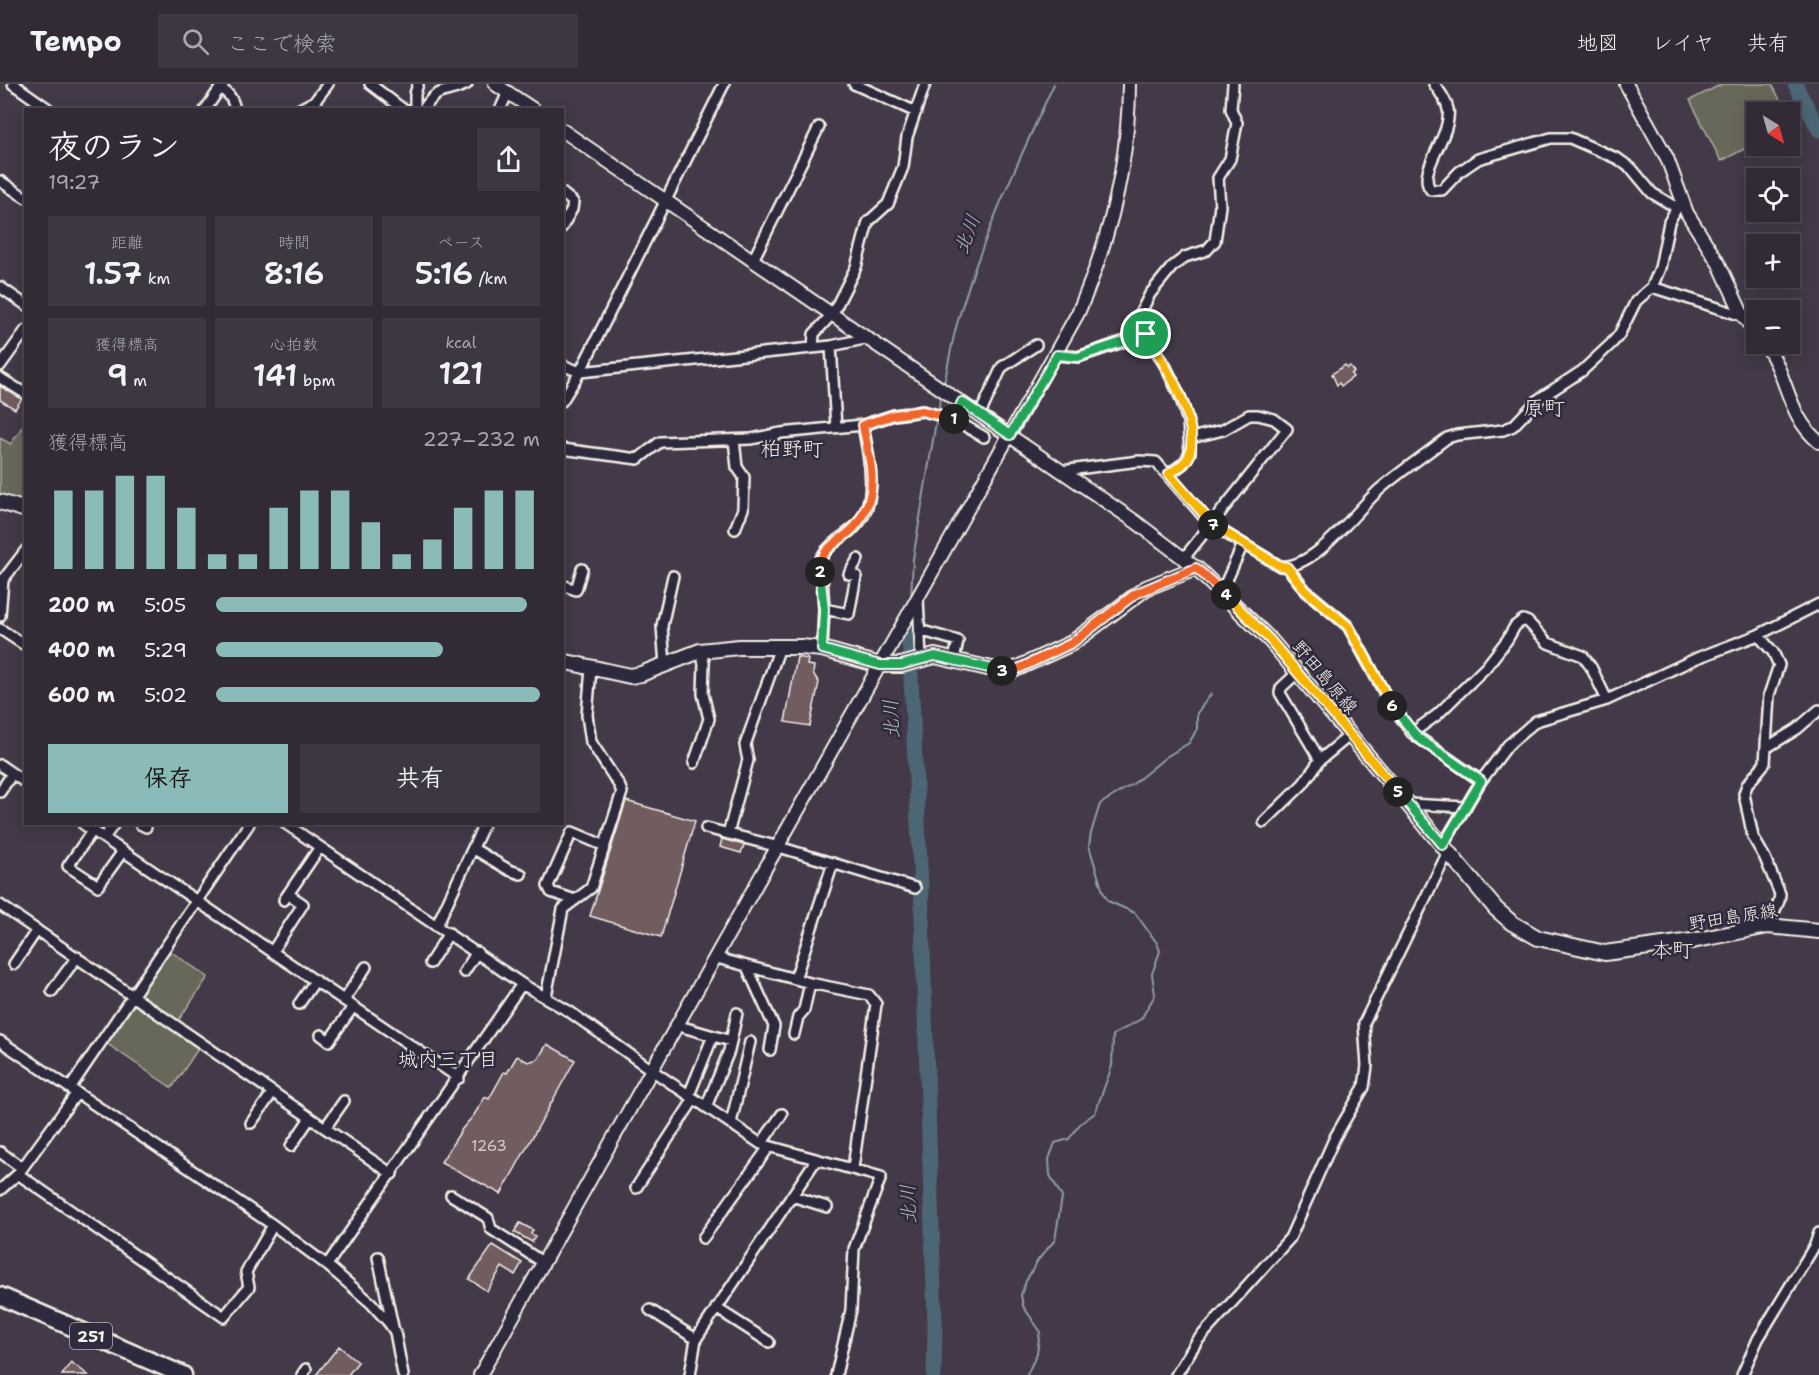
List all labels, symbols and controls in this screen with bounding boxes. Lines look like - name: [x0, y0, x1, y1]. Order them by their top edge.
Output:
- search box: [158, 14, 578, 68]
- text: Tempo: [30, 22, 122, 60]
- icon: search: [179, 25, 212, 58]
- text: ここで検索: [227, 29, 337, 58]
- text: 地図: [1577, 29, 1619, 57]
- text: レイヤ: [1652, 29, 1714, 57]
- text: 共有: [1747, 29, 1789, 57]
- north arrow: [1746, 102, 1800, 156]
- map controls: [1746, 102, 1800, 354]
- text: 夜のラン: [48, 124, 180, 169]
- button: share: [477, 128, 540, 191]
- button: locate: [1746, 168, 1800, 222]
- text: 19:27: [48, 169, 100, 195]
- water label: 北川: [948, 211, 986, 257]
- text: 距離: [111, 232, 143, 253]
- text: 時間: [278, 232, 310, 253]
- text: ペース: [437, 232, 485, 253]
- button: +: [1746, 234, 1800, 288]
- text: 1.57: [84, 253, 142, 294]
- text: 8:16: [264, 253, 324, 294]
- text: 5:16: [415, 253, 473, 294]
- text: km: [142, 268, 170, 289]
- text: /km: [473, 268, 507, 289]
- button: −: [1746, 300, 1800, 354]
- pin: [1120, 308, 1171, 359]
- icon: arrive: [1129, 317, 1162, 350]
- text: kcal: [445, 332, 477, 353]
- text: 獲得標高: [95, 334, 159, 355]
- text: 心拍数: [270, 334, 318, 355]
- text: 121: [439, 353, 483, 394]
- text: 9: [107, 355, 128, 396]
- text: 141: [253, 355, 298, 396]
- text: m: [128, 370, 147, 391]
- text: bpm: [298, 370, 335, 391]
- district label: 原町: [1523, 394, 1565, 422]
- pin: 1: [939, 404, 969, 434]
- text: 1: [950, 408, 958, 429]
- text: 227–232 m: [423, 426, 540, 452]
- text: 獲得標高: [48, 429, 128, 455]
- district label: 柏野町: [761, 435, 824, 463]
- pin: 7: [1198, 510, 1228, 540]
- text: 7: [1207, 514, 1219, 535]
- pin: 2: [805, 557, 835, 587]
- text: 2: [814, 561, 826, 582]
- pin: 4: [1211, 580, 1241, 610]
- text: 4: [1220, 584, 1232, 605]
- text: 200 m: [48, 592, 115, 618]
- text: 5:05: [144, 592, 186, 618]
- street label: 野田島原線: [1287, 635, 1363, 719]
- text: 400 m: [48, 637, 115, 663]
- text: 5:29: [144, 637, 187, 663]
- pin: 3: [987, 656, 1017, 686]
- text: 3: [996, 660, 1008, 681]
- text: 600 m: [48, 682, 115, 708]
- text: 5:02: [144, 682, 187, 708]
- pin: 6: [1377, 691, 1407, 721]
- text: 6: [1386, 695, 1398, 716]
- water label: 北川: [877, 698, 905, 740]
- button: 保存: [48, 744, 288, 813]
- button: 共有: [300, 744, 540, 813]
- pin: 5: [1383, 777, 1413, 807]
- text: 5: [1393, 781, 1403, 802]
- street label: 野田島原線: [1687, 898, 1779, 936]
- district label: 本町: [1651, 936, 1693, 964]
- district label: 城内三丁目: [398, 1046, 498, 1072]
- house number: 1263: [471, 1136, 507, 1156]
- water label: 北川: [894, 1184, 922, 1224]
- road number: 251: [70, 1323, 112, 1349]

